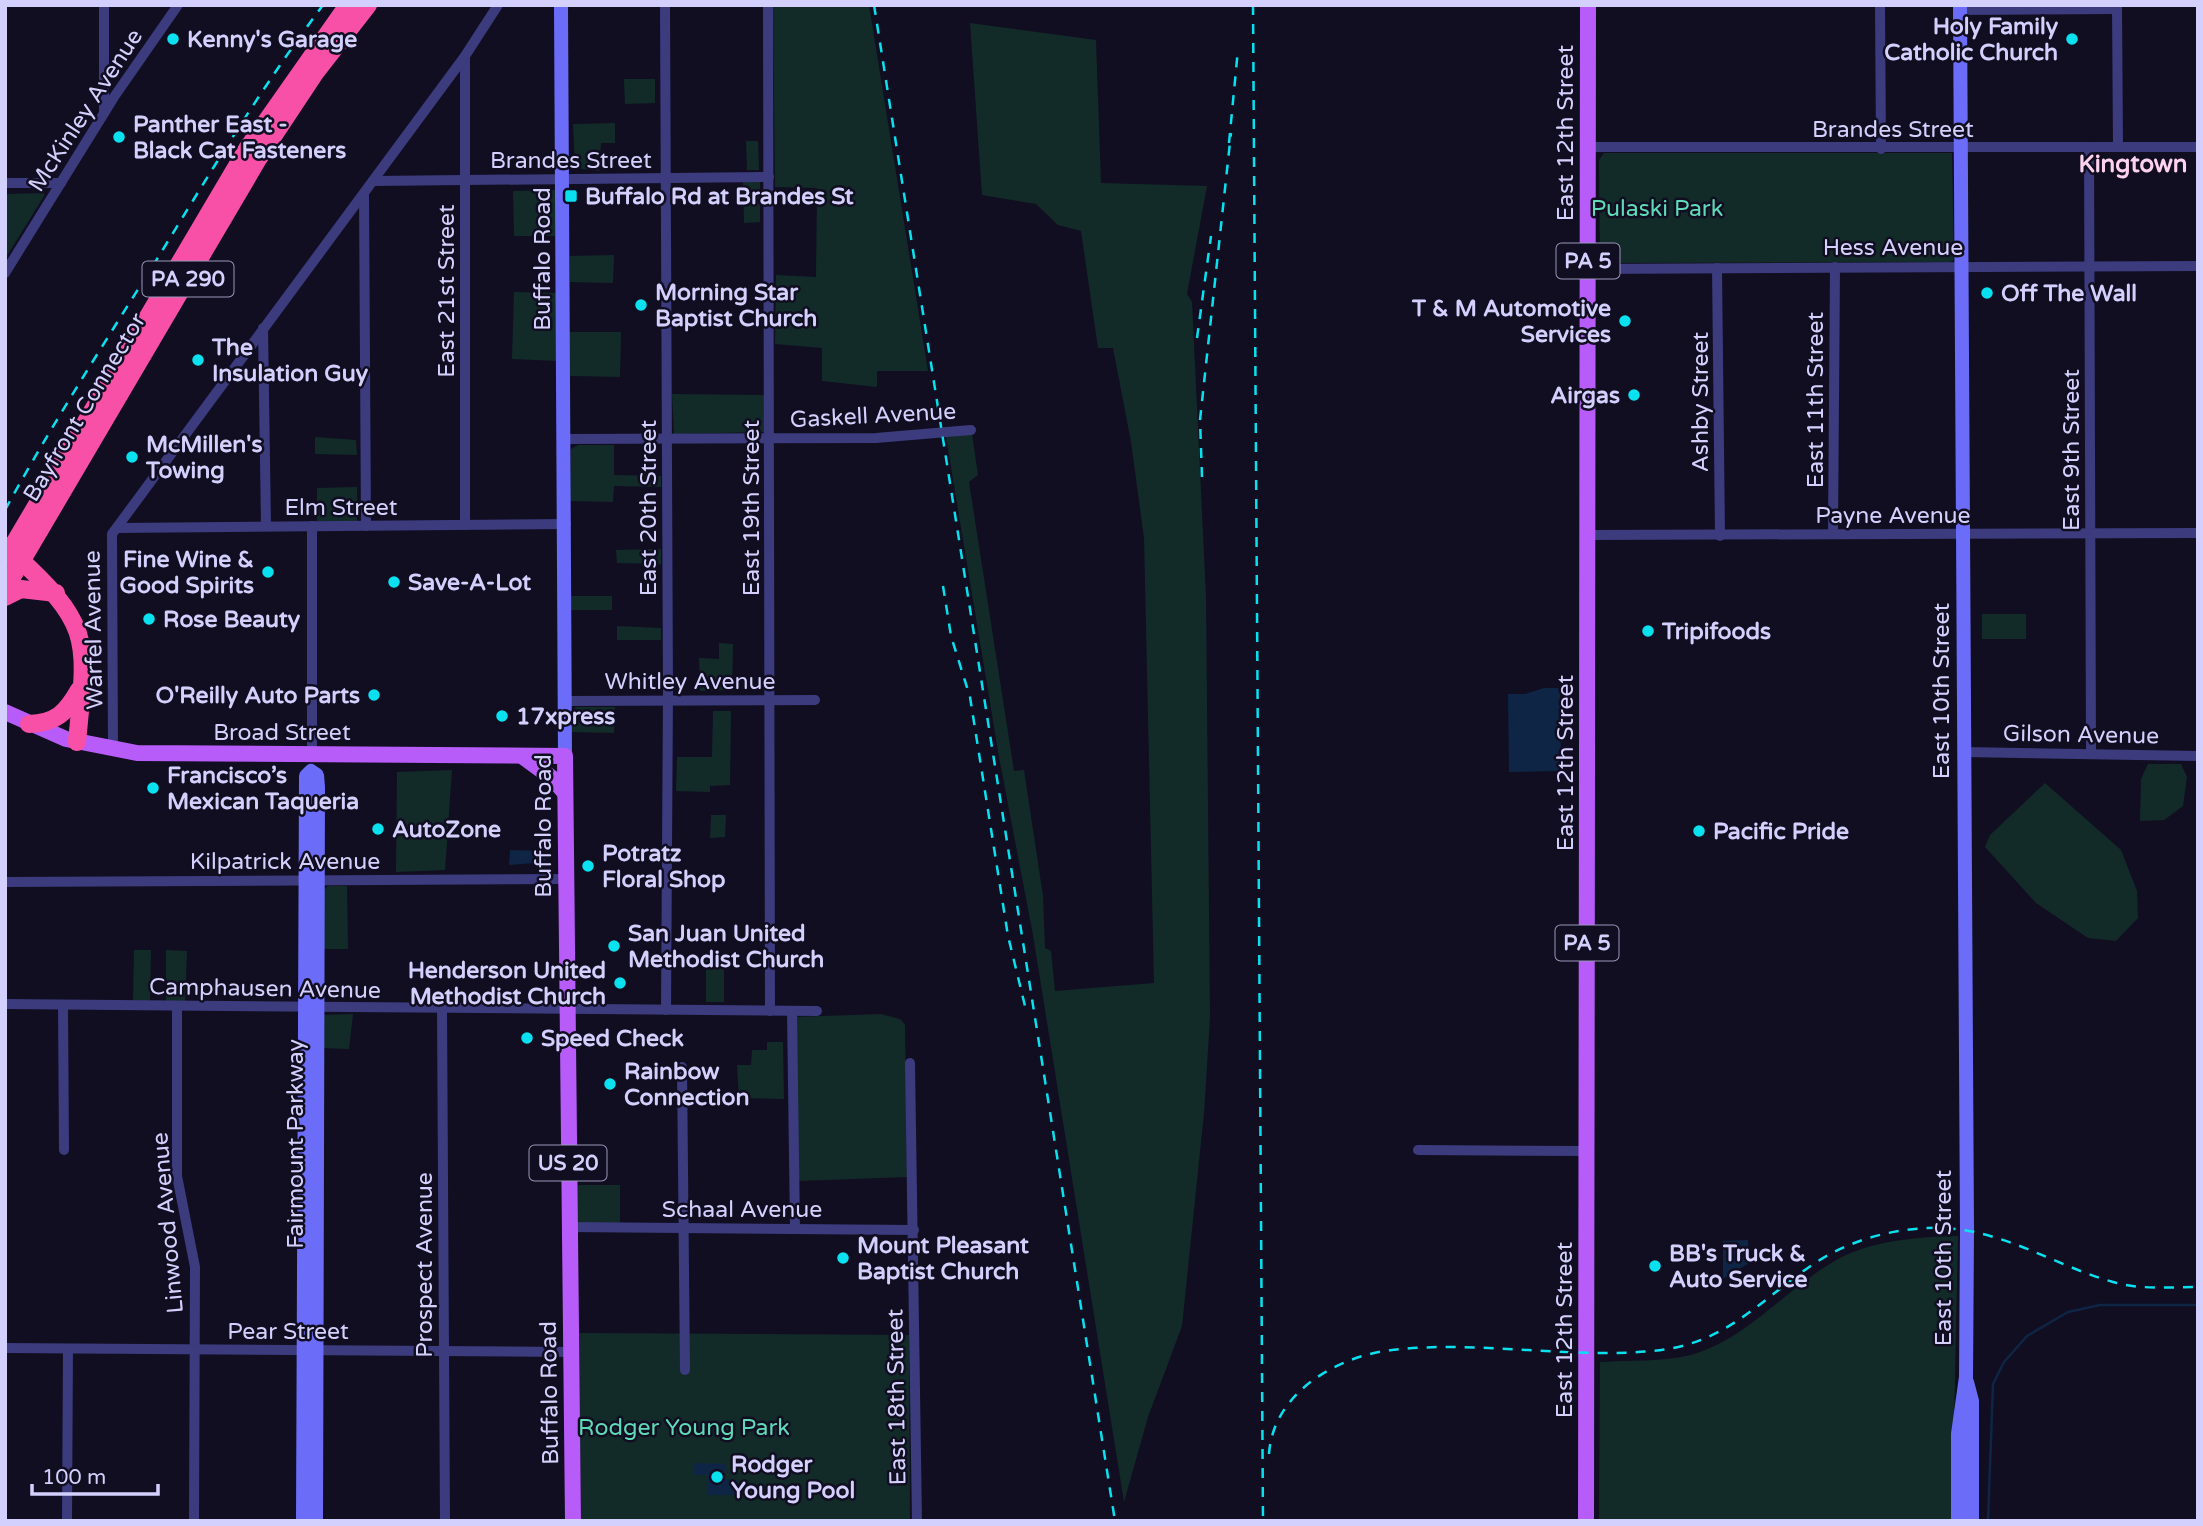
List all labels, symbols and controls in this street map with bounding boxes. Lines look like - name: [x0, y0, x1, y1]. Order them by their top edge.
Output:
- place label: Holy Family Catholic Church: [1884, 13, 2059, 67]
- street label: McKinley Avenue: [23, 24, 149, 197]
- place label: Kenny's Garage: [187, 26, 357, 54]
- marker: Kenny's Garage: [165, 31, 181, 47]
- marker: Holy Family Catholic Church: [2064, 31, 2080, 47]
- street label: East 12th Street: [1552, 45, 1580, 221]
- place label: Panther East - Black Cat Fasteners: [133, 111, 346, 165]
- street label: Brandes Street: [1812, 116, 1974, 144]
- marker: Panther East - Black Cat Fasteners: [111, 129, 127, 145]
- street label: Brandes Street: [490, 147, 652, 175]
- district label: Kingtown: [2079, 150, 2187, 179]
- place label: Buffalo Rd at Brandes St: [585, 183, 854, 211]
- street label: Buffalo Road: [529, 187, 557, 331]
- marker: Buffalo Rd at Brandes St: [563, 188, 579, 204]
- park label: Pulaski Park: [1591, 195, 1723, 223]
- street label: East 21st Street: [433, 204, 461, 378]
- street label: Hess Avenue: [1823, 234, 1963, 262]
- road number: PA 5: [1556, 244, 1620, 278]
- road number: PA 290: [142, 262, 234, 296]
- place label: Morning Star Baptist Church: [655, 279, 817, 333]
- place label: Off The Wall: [2001, 280, 2137, 308]
- marker: Off The Wall: [1979, 285, 1995, 301]
- place label: T & M Automotive Services: [1411, 295, 1611, 349]
- marker: Morning Star Baptist Church: [633, 297, 649, 313]
- street label: Bayfront Connector: [17, 308, 152, 507]
- street label: East 11th Street: [1802, 312, 1830, 488]
- marker: T & M Automotive Services: [1617, 313, 1633, 329]
- street label: Ashby Street: [1687, 331, 1715, 472]
- place label: The Insulation Guy: [211, 334, 369, 388]
- marker: The Insulation Guy: [190, 352, 206, 368]
- street label: East 9th Street: [2058, 369, 2086, 531]
- place label: Airgas: [1550, 382, 1620, 410]
- marker: Airgas: [1626, 387, 1642, 403]
- street label: Gaskell Avenue: [789, 398, 957, 434]
- street label: East 20th Street: [635, 420, 663, 596]
- street label: East 19th Street: [738, 420, 766, 596]
- place label: McMillen's Towing: [145, 431, 263, 485]
- marker: McMillen's Towing: [124, 449, 140, 465]
- street label: Elm Street: [284, 494, 398, 522]
- street label: Payne Avenue: [1815, 502, 1971, 530]
- place label: Fine Wine & Good Spirits: [120, 546, 254, 600]
- street label: Warfel Avenue: [79, 550, 109, 710]
- marker: Fine Wine & Good Spirits: [260, 564, 276, 580]
- place label: Save-A-Lot: [408, 569, 531, 597]
- marker: Save-A-Lot: [386, 574, 402, 590]
- street label: East 10th Street: [1928, 603, 1956, 779]
- place label: Rose Beauty: [163, 606, 301, 634]
- marker: Rose Beauty: [141, 611, 157, 627]
- place label: Tripifoods: [1661, 618, 1771, 646]
- marker: Tripifoods: [1640, 623, 1656, 639]
- street label: Whitley Avenue: [604, 668, 776, 696]
- street label: East 12th Street: [1552, 675, 1580, 851]
- place label: O'Reilly Auto Parts: [155, 682, 360, 710]
- marker: O'Reilly Auto Parts: [366, 687, 382, 703]
- place label: 17xpress: [516, 703, 615, 731]
- marker: 17xpress: [494, 708, 510, 724]
- street label: Broad Street: [213, 719, 351, 747]
- street label: Gilson Avenue: [2003, 720, 2159, 750]
- street label: Buffalo Road: [530, 754, 558, 898]
- place label: Francisco’s Mexican Taqueria: [167, 762, 359, 816]
- marker: Francisco’s Mexican Taqueria: [145, 780, 161, 796]
- place label: AutoZone: [392, 816, 501, 844]
- place label: Pacific Pride: [1713, 818, 1849, 846]
- marker: AutoZone: [370, 821, 386, 837]
- marker: Pacific Pride: [1691, 823, 1707, 839]
- place label: Potratz Floral Shop: [602, 840, 725, 894]
- street label: Kilpatrick Avenue: [190, 848, 380, 876]
- marker: Potratz Floral Shop: [580, 858, 596, 874]
- place label: San Juan United Methodist Church: [628, 920, 824, 974]
- road number: PA 5: [1556, 926, 1618, 960]
- marker: San Juan United Methodist Church: [606, 938, 622, 954]
- place label: Henderson United Methodist Church: [408, 957, 606, 1011]
- street label: Camphausen Avenue: [149, 973, 381, 1005]
- marker: Henderson United Methodist Church: [612, 975, 628, 991]
- place label: Speed Check: [541, 1025, 684, 1053]
- marker: Speed Check: [519, 1030, 535, 1046]
- street label: Fairmount Parkway: [282, 1039, 310, 1249]
- place label: Rainbow Connection: [624, 1058, 749, 1112]
- marker: Rainbow Connection: [602, 1076, 618, 1092]
- street label: Linwood Avenue: [146, 1131, 190, 1315]
- road number: US 20: [530, 1146, 606, 1180]
- street label: East 10th Street: [1930, 1170, 1958, 1346]
- street label: Prospect Avenue: [411, 1172, 439, 1358]
- street label: Schaal Avenue: [662, 1196, 822, 1224]
- place label: Mount Pleasant Baptist Church: [857, 1232, 1029, 1286]
- place label: BB's Truck & Auto Service: [1669, 1240, 1808, 1294]
- street label: East 12th Street: [1551, 1242, 1579, 1418]
- marker: Mount Pleasant Baptist Church: [835, 1250, 851, 1266]
- marker: BB's Truck & Auto Service: [1647, 1258, 1663, 1274]
- street label: East 18th Street: [881, 1308, 913, 1485]
- street label: Pear Street: [227, 1318, 349, 1346]
- street label: Buffalo Road: [535, 1321, 565, 1465]
- park label: Rodger Young Park: [578, 1414, 790, 1442]
- place label: Rodger Young Pool: [731, 1451, 855, 1505]
- scale bar: [32, 1452, 158, 1496]
- text: 100 m: [42, 1465, 106, 1490]
- marker: Rodger Young Pool: [709, 1469, 725, 1485]

